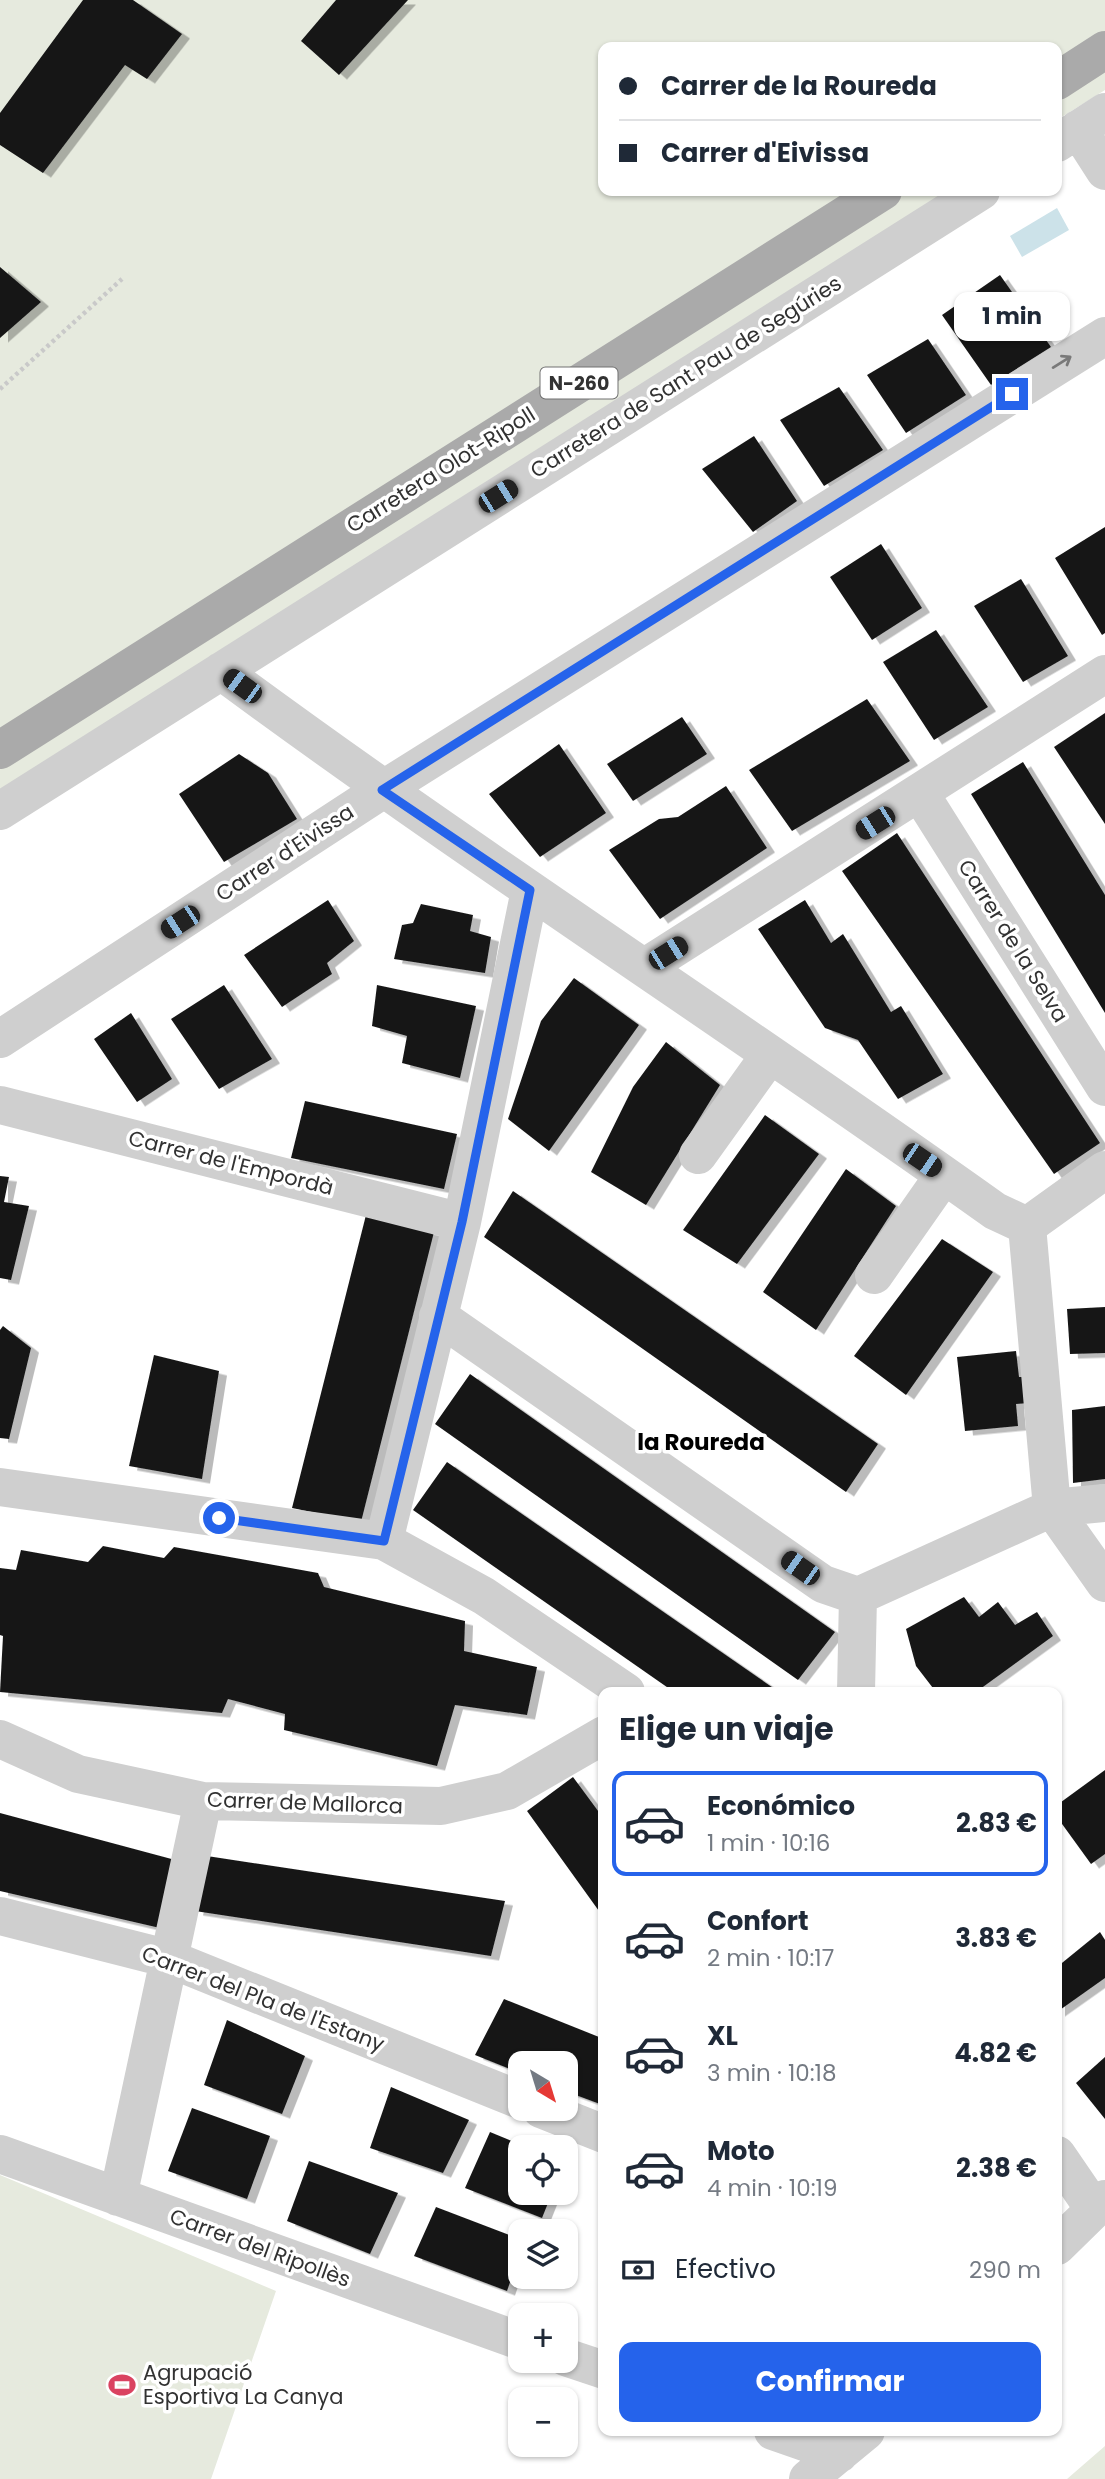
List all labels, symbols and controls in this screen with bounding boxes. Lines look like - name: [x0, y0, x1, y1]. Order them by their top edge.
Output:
- text: Carrer de la Roureda: [661, 68, 937, 104]
- text: Carrer d'Eivissa: [661, 135, 869, 171]
- street label: Carretera de Sant Pau de Segúries: [525, 268, 847, 485]
- callout: 1 min: [954, 292, 1070, 342]
- text: 1 min: [982, 300, 1042, 332]
- one-way arrow: [1052, 355, 1072, 369]
- road number: N-260: [540, 368, 618, 398]
- route end: [996, 378, 1028, 410]
- street label: Carretera Olot-Ripoll: [341, 400, 541, 540]
- car: [475, 476, 522, 516]
- car: [219, 665, 266, 707]
- street label: Carrer d'Eivissa: [210, 797, 359, 908]
- car: [852, 803, 899, 843]
- street label: Carrer de la Selva: [952, 854, 1075, 1028]
- car: [157, 902, 204, 942]
- car: [645, 933, 692, 973]
- street label: Carrer de l'Empordà: [126, 1123, 337, 1202]
- car: [899, 1140, 946, 1180]
- district label: la Roureda: [637, 1426, 765, 1458]
- route start: [203, 1502, 235, 1534]
- car: [777, 1547, 824, 1589]
- text: Elige un viaje: [619, 1706, 834, 1751]
- street label: Carrer de Mallorca: [206, 1785, 404, 1820]
- text: Económico: [707, 1788, 855, 1824]
- icon: car: [623, 1792, 686, 1855]
- text: 2.83 €: [956, 1805, 1037, 1841]
- text: 1 min · 10:16: [707, 1827, 830, 1859]
- text: Confort: [707, 1903, 809, 1939]
- icon: car: [623, 1907, 686, 1970]
- text: 3.83 €: [955, 1920, 1037, 1956]
- street label: Carrer del Pla de l'Estany: [138, 1939, 389, 2058]
- text: 2 min · 10:17: [707, 1942, 834, 1974]
- text: XL: [707, 2018, 738, 2054]
- icon: car: [623, 2022, 686, 2085]
- text: 4.82 €: [954, 2035, 1037, 2071]
- north arrow: [508, 2051, 578, 2121]
- map controls: [508, 2051, 578, 2457]
- text: 3 min · 10:18: [707, 2057, 837, 2089]
- text: Moto: [707, 2133, 775, 2169]
- button: locate: [508, 2135, 578, 2205]
- icon: car: [623, 2137, 686, 2200]
- text: 2.38 €: [956, 2150, 1037, 2186]
- text: 4 min · 10:19: [707, 2172, 837, 2204]
- street label: Carrer del Ripollès: [166, 2201, 355, 2294]
- button: layers: [508, 2219, 578, 2289]
- icon: cash: [619, 2251, 657, 2289]
- text: Efectivo: [675, 2251, 776, 2287]
- text: 290 m: [969, 2254, 1041, 2286]
- button: +: [508, 2303, 578, 2373]
- button: Confirmar: [619, 2342, 1041, 2422]
- place label: Agrupació Esportiva La Canya: [143, 2358, 343, 2411]
- sports icon: Agrupació Esportiva La Canya: [107, 2370, 137, 2400]
- button: −: [508, 2387, 578, 2457]

